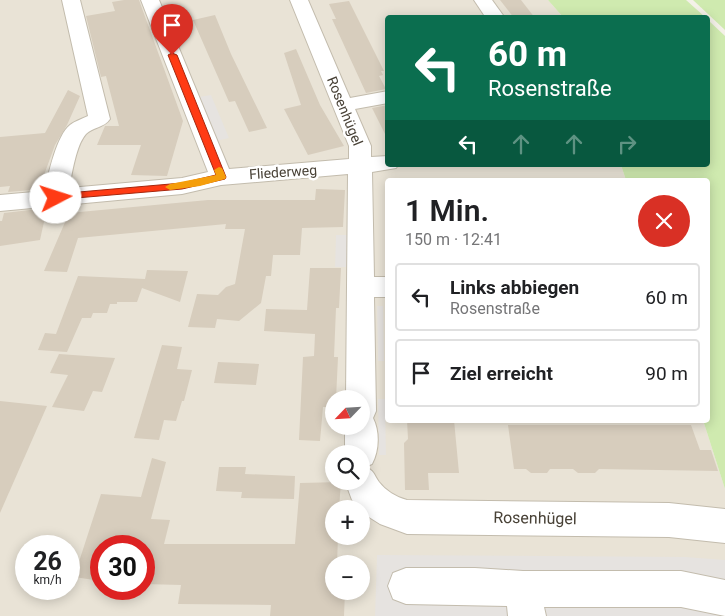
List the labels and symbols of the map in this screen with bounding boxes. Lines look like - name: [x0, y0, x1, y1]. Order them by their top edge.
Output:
- pin: [151, 4, 193, 55]
- street label: Rosenhügel: [324, 74, 366, 148]
- street label: Fliederweg: [249, 162, 317, 182]
- position arrow: [29, 171, 81, 223]
- north arrow: [325, 390, 370, 435]
- street label: Rosenhügel: [493, 508, 577, 528]
- speed limit sign: 30: [90, 535, 155, 600]

